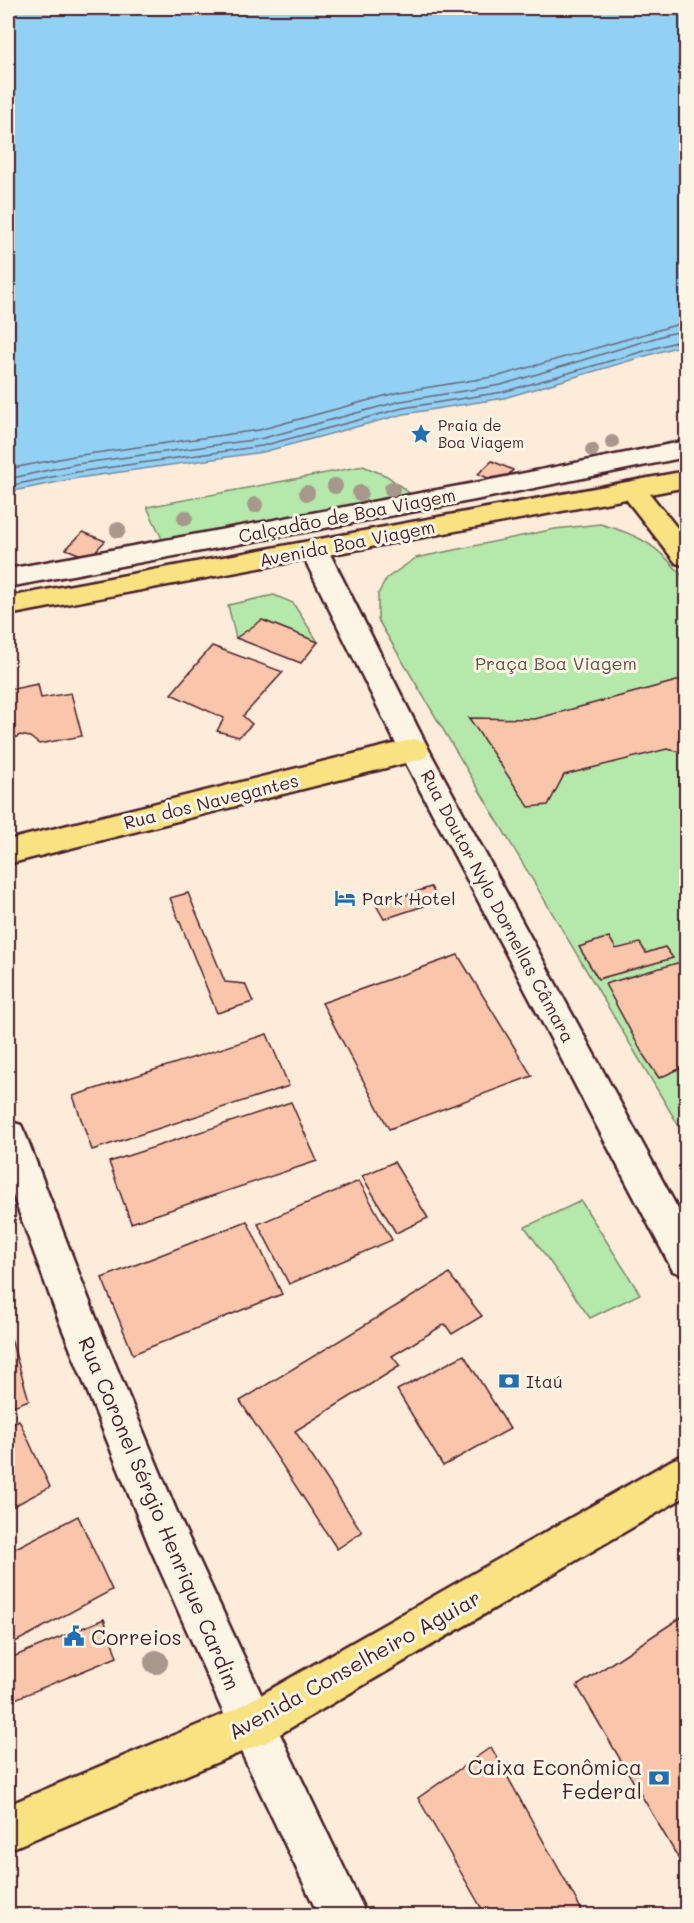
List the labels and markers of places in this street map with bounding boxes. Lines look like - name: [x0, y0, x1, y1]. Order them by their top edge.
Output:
- place label: Praia de Boa Viagem: [438, 415, 524, 452]
- place icon: Praia de Boa Viagem: [409, 422, 433, 446]
- hotel icon: Park Hotel: [333, 886, 357, 910]
- place label: Park Hotel: [362, 886, 456, 910]
- bank icon: Itaú: [497, 1369, 521, 1393]
- place label: Itaú: [526, 1369, 563, 1393]
- place label: Correios: [91, 1623, 182, 1650]
- public building icon: Correios: [62, 1624, 86, 1648]
- place label: Caixa Econômica Federal: [467, 1753, 642, 1804]
- bank icon: Caixa Econômica Federal: [647, 1766, 671, 1790]

